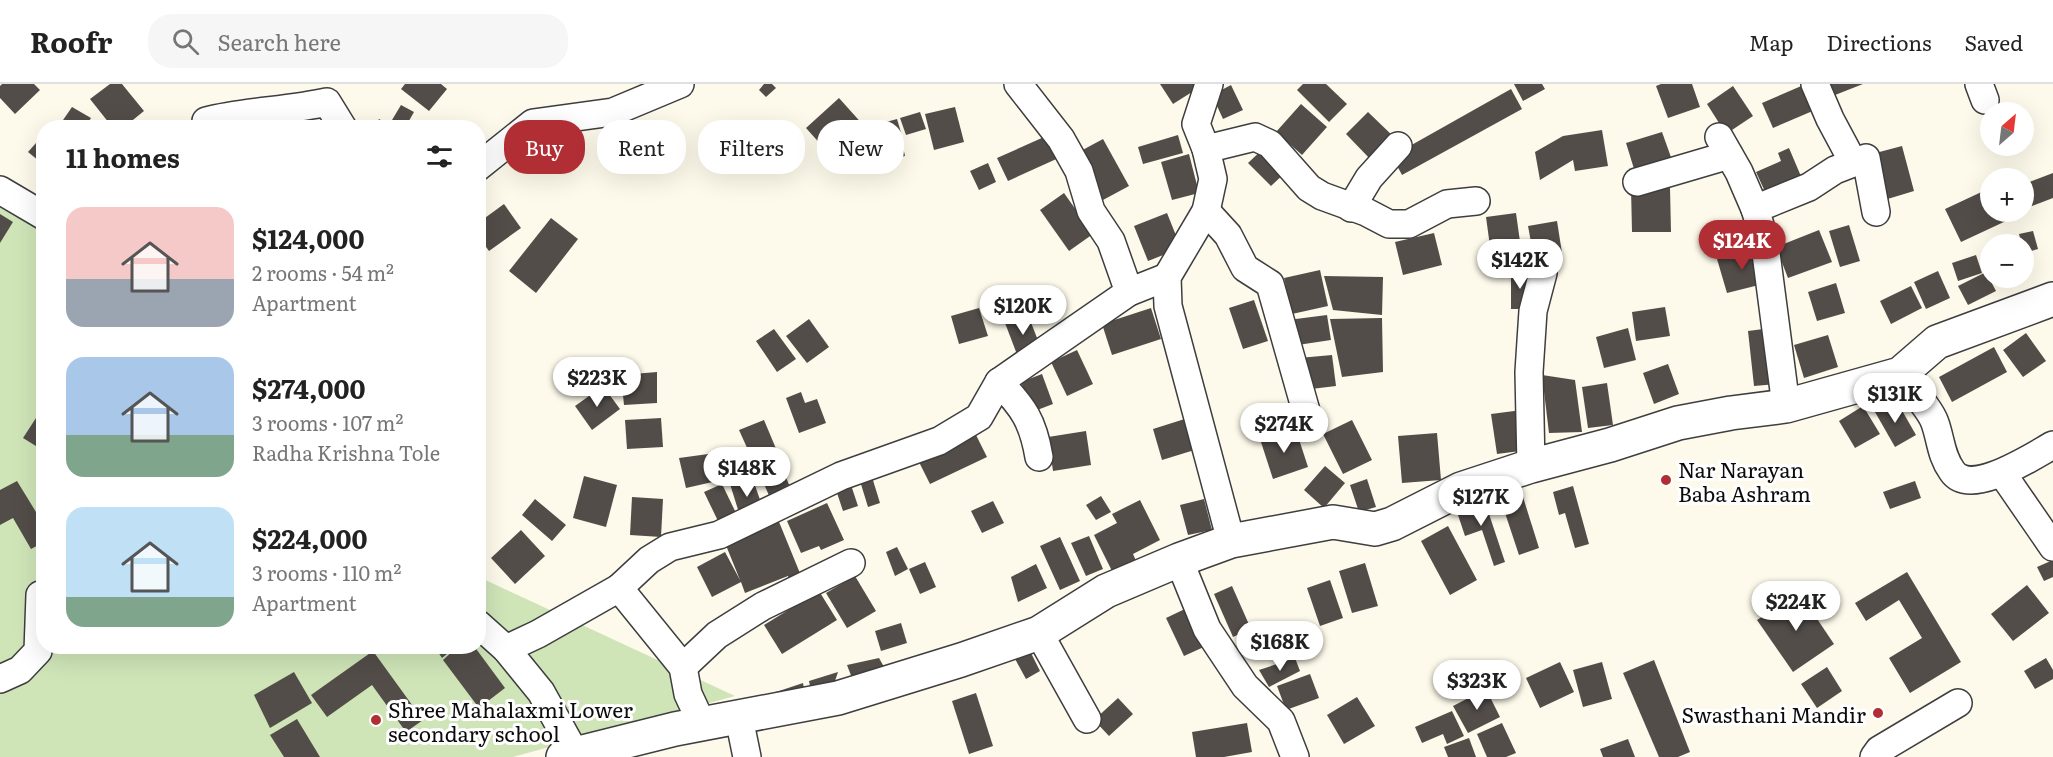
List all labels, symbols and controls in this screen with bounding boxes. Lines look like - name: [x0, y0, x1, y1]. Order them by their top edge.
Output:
- search box: [148, 14, 568, 68]
- text: Roofr: [30, 20, 112, 62]
- icon: search: [169, 25, 202, 58]
- text: Search here: [217, 25, 341, 58]
- text: Map: [1749, 26, 1794, 57]
- text: Directions: [1827, 26, 1932, 57]
- text: Saved: [1965, 26, 2023, 57]
- north arrow: [1980, 102, 2034, 156]
- map controls: [1980, 102, 2034, 288]
- chip: Buy: [504, 120, 585, 174]
- chip: Rent: [597, 120, 686, 174]
- chip: Filters: [698, 120, 805, 174]
- chip: New: [817, 120, 904, 174]
- text: 11 homes: [66, 137, 180, 176]
- icon: filters: [423, 140, 456, 173]
- button: +: [1980, 168, 2034, 222]
- text: $124,000: [252, 218, 364, 257]
- pin: $124K: [1700, 220, 1784, 271]
- text: $124K: [1713, 224, 1771, 254]
- icon: home: [114, 231, 186, 303]
- button: −: [1980, 234, 2034, 288]
- pin: $142K: [1478, 239, 1562, 290]
- text: $142K: [1491, 243, 1549, 273]
- text: 2 rooms · 54 m²: [252, 257, 394, 287]
- pin: $120K: [981, 285, 1065, 336]
- text: Apartment: [252, 287, 357, 317]
- text: $120K: [994, 289, 1052, 319]
- pin: $223K: [555, 357, 639, 408]
- text: $223K: [567, 361, 627, 391]
- text: $274,000: [252, 368, 365, 407]
- pin: $131K: [1853, 373, 1937, 424]
- text: $131K: [1867, 377, 1923, 407]
- icon: home: [114, 381, 186, 453]
- pin: $274K: [1242, 403, 1326, 454]
- text: 3 rooms · 107 m²: [252, 407, 403, 437]
- text: $274K: [1254, 407, 1314, 437]
- text: Radha Krishna Tole: [252, 437, 440, 467]
- pin: $148K: [705, 447, 789, 498]
- text: $148K: [718, 451, 776, 481]
- place label: Nar Narayan Baba Ashram: [1678, 453, 1811, 508]
- marker: Nar Narayan Baba Ashram: [1659, 473, 1673, 487]
- pin: $127K: [1439, 476, 1523, 527]
- text: $127K: [1452, 480, 1510, 510]
- text: $224,000: [252, 518, 368, 557]
- icon: home: [114, 531, 186, 603]
- text: 3 rooms · 110 m²: [252, 557, 401, 587]
- pin: $224K: [1754, 581, 1838, 632]
- text: $224K: [1765, 585, 1827, 615]
- text: Apartment: [252, 587, 357, 617]
- pin: $168K: [1238, 621, 1322, 672]
- text: $168K: [1250, 625, 1310, 655]
- pin: $323K: [1435, 660, 1519, 711]
- text: $323K: [1447, 664, 1507, 694]
- place label: Shree Mahalaxmi Lower secondary school: [388, 693, 633, 748]
- place label: Swasthani Mandir: [1682, 698, 1866, 729]
- marker: Swasthani Mandir: [1871, 706, 1885, 720]
- marker: Shree Mahalaxmi Lower secondary school: [369, 713, 383, 727]

